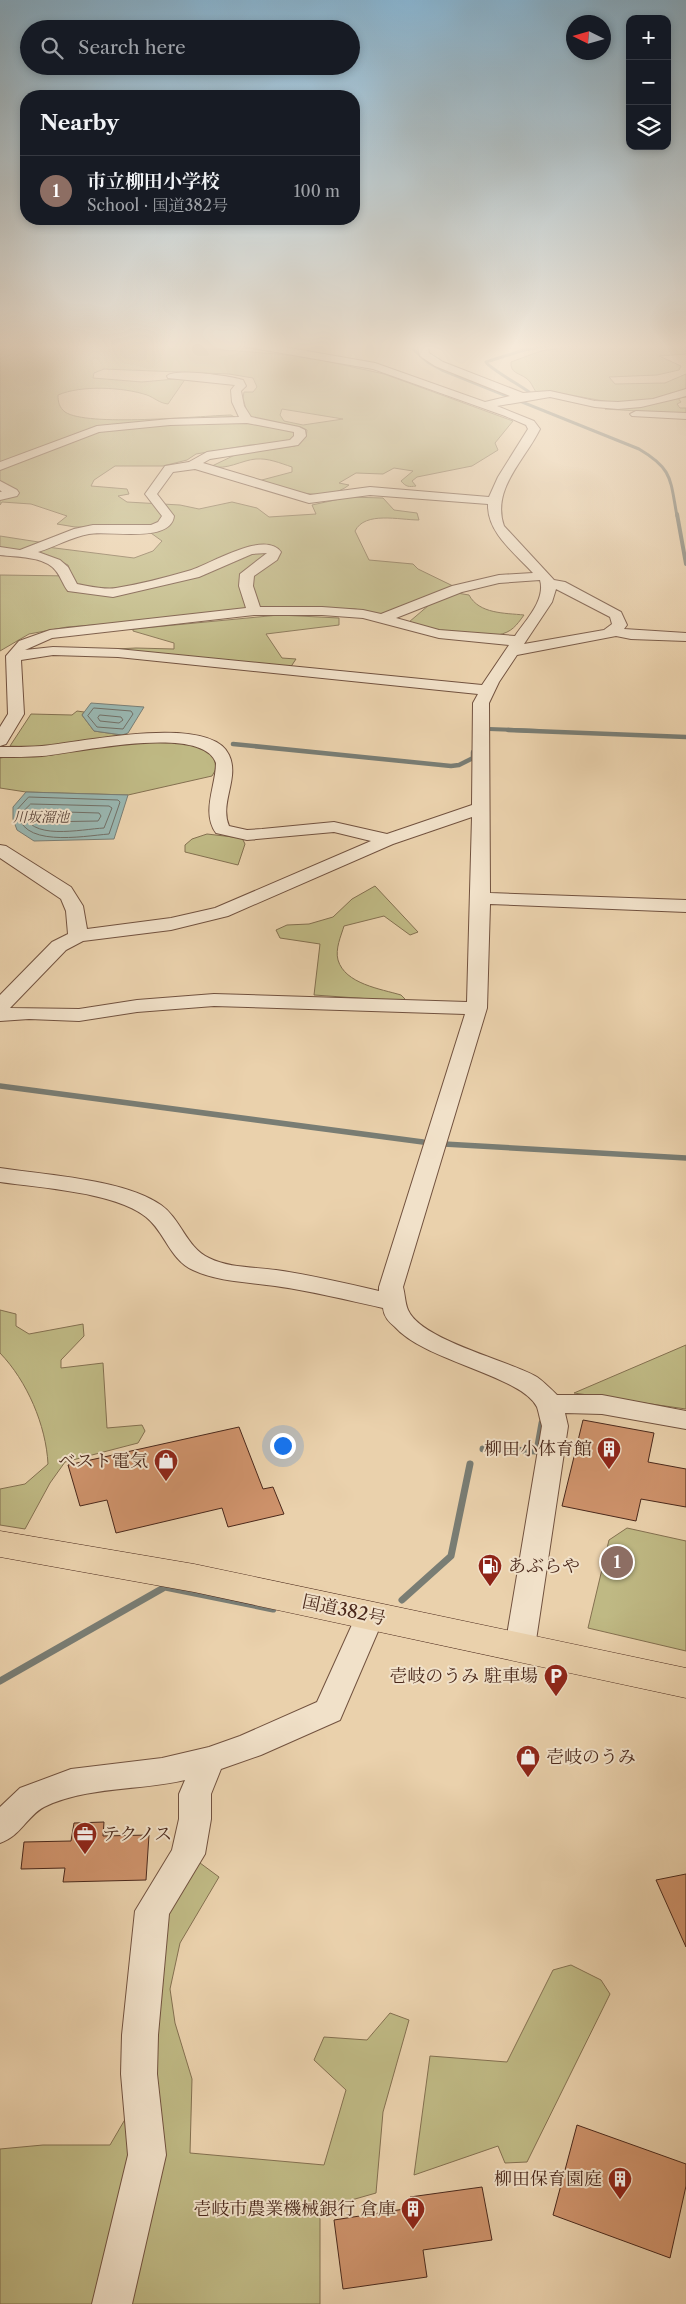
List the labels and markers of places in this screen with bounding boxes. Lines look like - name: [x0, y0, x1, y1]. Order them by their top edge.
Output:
- building icon: 柳田小体育館: [596, 1436, 622, 1470]
- place label: 柳田小体育館: [484, 1438, 592, 1460]
- shop icon: ベスト電気: [153, 1448, 179, 1482]
- place label: ベスト電気: [58, 1450, 148, 1472]
- pin: 1: [601, 1543, 633, 1581]
- fuel station icon: あぶらや: [477, 1553, 503, 1587]
- place label: あぶらや: [508, 1555, 580, 1577]
- parking icon: 壱岐のうみ 駐車場: [543, 1663, 569, 1697]
- place label: 壱岐のうみ 駐車場: [389, 1665, 538, 1687]
- shop icon: 壱岐のうみ: [515, 1744, 541, 1778]
- place label: 壱岐のうみ: [546, 1746, 636, 1768]
- office icon: テクノス: [72, 1821, 98, 1855]
- place label: テクノス: [102, 1823, 172, 1845]
- building icon: 柳田保育園庭: [607, 2166, 633, 2200]
- place label: 柳田保育園庭: [494, 2168, 602, 2190]
- building icon: 壱岐市農業機械銀行 倉庫: [400, 2196, 426, 2230]
- place label: 壱岐市農業機械銀行 倉庫: [193, 2198, 396, 2220]

